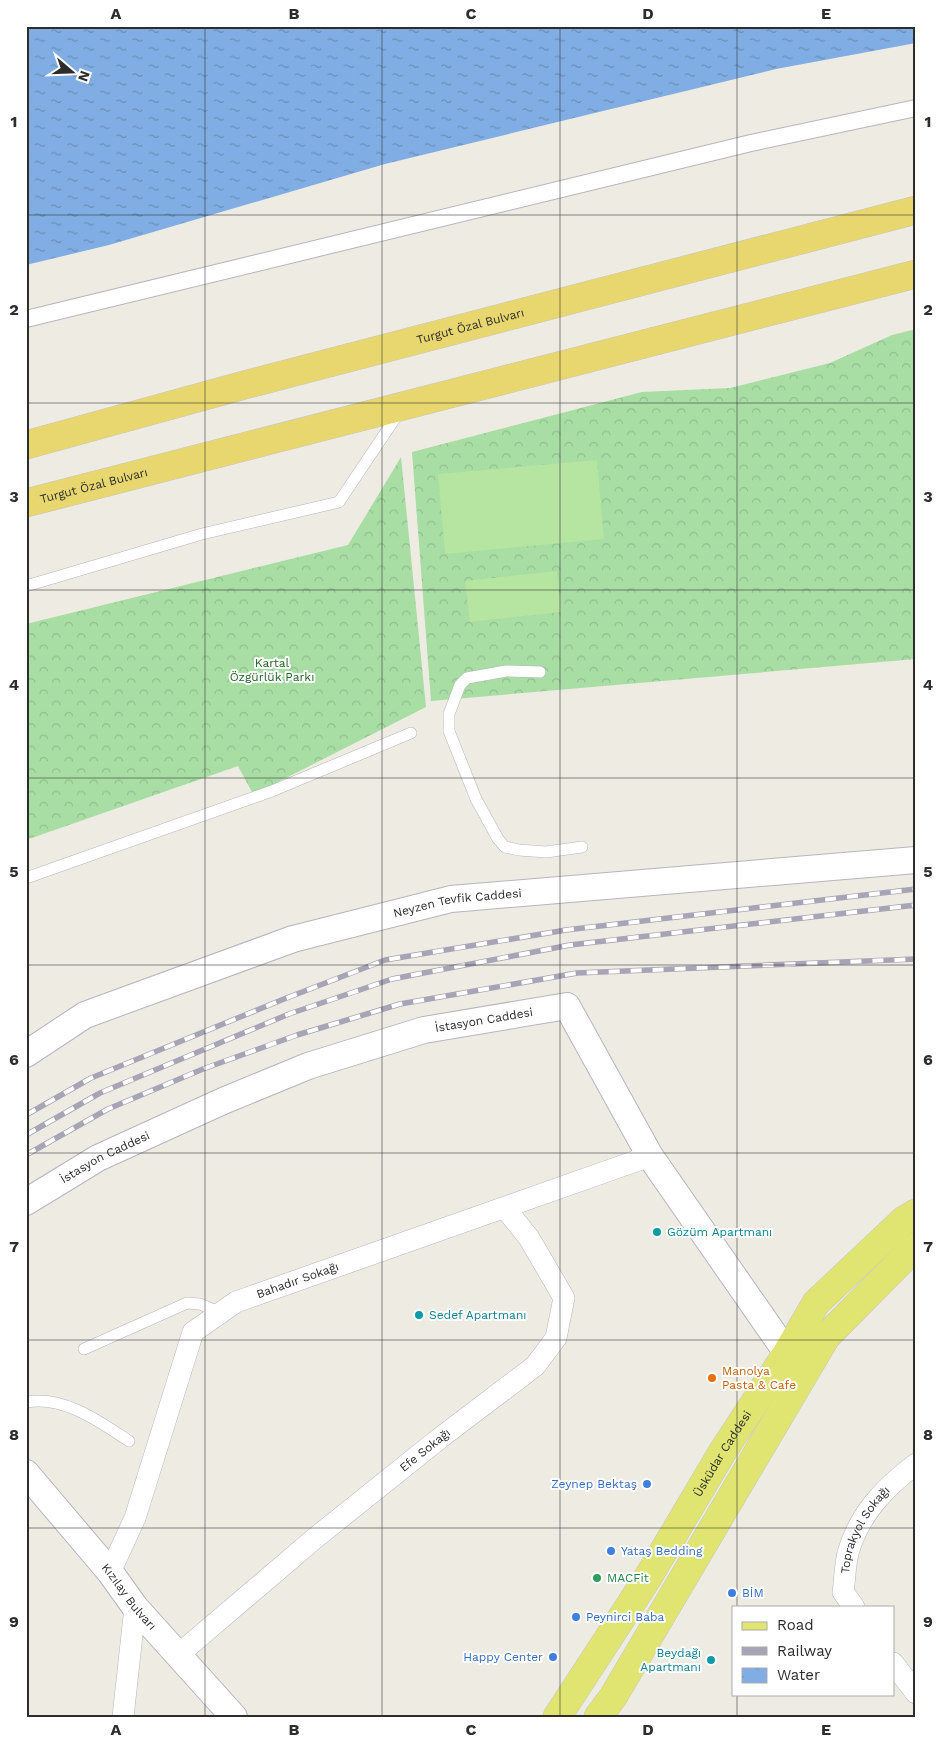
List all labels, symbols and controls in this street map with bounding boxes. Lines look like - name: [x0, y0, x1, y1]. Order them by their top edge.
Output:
- text: A: [111, 4, 122, 23]
- text: B: [289, 4, 300, 23]
- text: C: [466, 4, 477, 23]
- text: D: [642, 4, 654, 23]
- text: E: [821, 4, 831, 23]
- north arrow: [48, 48, 98, 98]
- text: N: [75, 69, 94, 84]
- text: 1: [11, 112, 17, 131]
- text: 1: [925, 112, 931, 131]
- text: 2: [9, 300, 19, 319]
- text: 2: [923, 300, 933, 319]
- street label: Turgut Özal Bulvarı: [415, 305, 526, 347]
- street label: Turgut Özal Bulvarı: [39, 465, 149, 506]
- text: 3: [9, 487, 19, 506]
- text: 3: [923, 487, 933, 506]
- park label: Kartal Özgürlük Parkı: [230, 656, 314, 684]
- text: 4: [9, 675, 19, 694]
- text: 4: [923, 675, 933, 694]
- text: 5: [9, 862, 19, 881]
- text: 5: [923, 862, 933, 881]
- street label: Neyzen Tevfik Caddesi: [392, 886, 522, 920]
- street label: İstasyon Caddesi: [434, 1005, 534, 1035]
- text: 6: [9, 1050, 19, 1069]
- text: 6: [923, 1050, 933, 1069]
- street label: İstasyon Caddesi: [58, 1128, 152, 1186]
- place label: Gözüm Apartmanı: [667, 1225, 772, 1239]
- marker: Gözüm Apartmanı: [651, 1226, 663, 1238]
- text: 7: [9, 1237, 19, 1256]
- text: 7: [923, 1237, 933, 1256]
- street label: Bahadır Sokağı: [254, 1259, 341, 1301]
- place label: Sedef Apartmanı: [429, 1308, 527, 1322]
- marker: Sedef Apartmanı: [413, 1309, 425, 1321]
- place label: Manolya Pasta & Cafe: [722, 1364, 796, 1392]
- marker: Manolya Pasta & Cafe: [706, 1372, 718, 1384]
- street label: Üsküdar Caddesi: [690, 1408, 754, 1499]
- text: 8: [9, 1425, 19, 1444]
- text: 8: [923, 1425, 933, 1444]
- street label: Efe Sokağı: [397, 1426, 453, 1475]
- place label: Zeynep Bektaş: [551, 1477, 637, 1491]
- marker: Zeynep Bektaş: [641, 1478, 653, 1490]
- street label: Toprakyol Sokağı: [838, 1483, 893, 1574]
- place label: Yataş Bedding: [621, 1544, 703, 1558]
- marker: Yataş Bedding: [605, 1545, 617, 1557]
- street label: Kızılay Bulvarı: [99, 1561, 159, 1633]
- place label: MACFit: [607, 1571, 649, 1585]
- marker: MACFit: [591, 1572, 603, 1584]
- place label: BİM: [742, 1586, 764, 1600]
- marker: BİM: [726, 1587, 738, 1599]
- legend: [732, 1606, 894, 1696]
- place label: Peynirci Baba: [586, 1610, 665, 1624]
- marker: Peynirci Baba: [570, 1611, 582, 1623]
- text: 9: [9, 1612, 19, 1631]
- text: 9: [923, 1612, 933, 1631]
- text: Road: [777, 1616, 814, 1634]
- text: Railway: [777, 1642, 832, 1660]
- place label: Beydağı Apartmanı: [640, 1646, 701, 1674]
- place label: Happy Center: [463, 1650, 543, 1664]
- marker: Happy Center: [547, 1651, 559, 1663]
- marker: Beydağı Apartmanı: [705, 1654, 717, 1666]
- text: Water: [777, 1666, 820, 1684]
- text: A: [111, 1720, 122, 1739]
- text: B: [289, 1720, 300, 1739]
- text: C: [466, 1720, 477, 1739]
- text: D: [642, 1720, 654, 1739]
- text: E: [821, 1720, 831, 1739]

